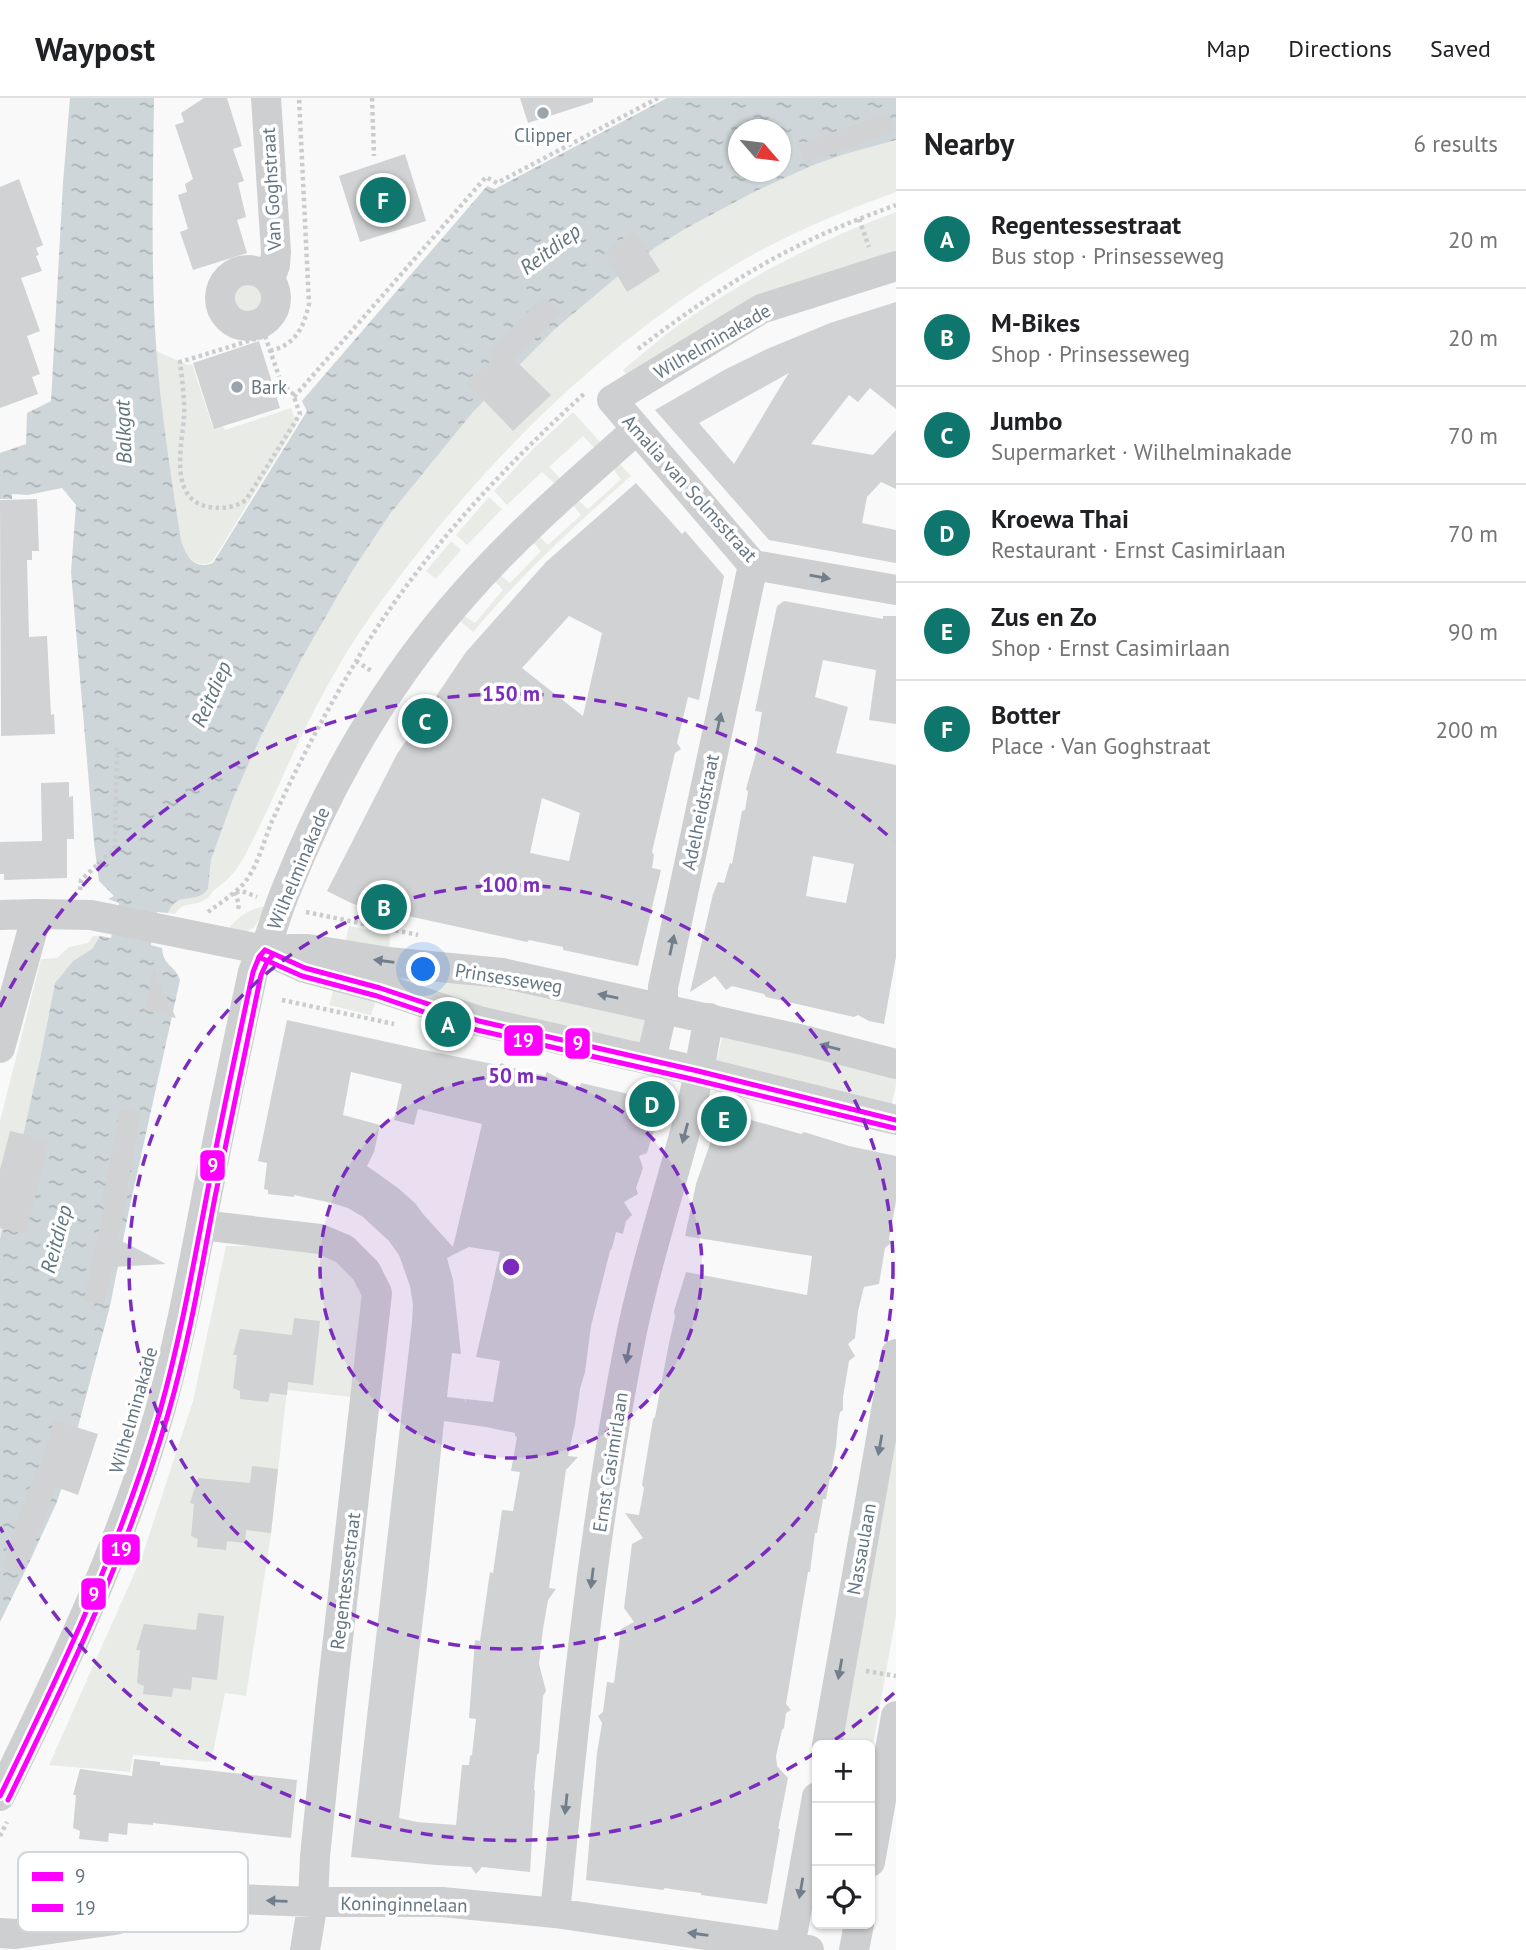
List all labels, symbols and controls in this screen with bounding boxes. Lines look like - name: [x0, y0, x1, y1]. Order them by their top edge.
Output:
- text: Waypost: [35, 27, 155, 70]
- text: Map: [1206, 33, 1250, 64]
- text: Directions: [1288, 33, 1392, 64]
- text: Saved: [1430, 33, 1491, 64]
- marker: Clipper: [535, 105, 551, 121]
- north arrow: [728, 119, 791, 182]
- place label: Clipper: [514, 123, 573, 147]
- text: Nearby: [924, 124, 1014, 163]
- street label: Van Goghstraat: [256, 126, 286, 252]
- text: 6 results: [1414, 129, 1498, 158]
- pin: F: [360, 174, 406, 226]
- text: Regentessestraat: [991, 208, 1181, 241]
- water label: Reitdiep: [514, 217, 586, 281]
- text: A: [940, 225, 954, 254]
- text: 20 m: [1448, 225, 1498, 254]
- text: Bus stop · Prinsesseweg: [991, 241, 1224, 270]
- street label: Wilhelminakade: [649, 298, 775, 384]
- text: M-Bikes: [991, 306, 1080, 339]
- text: B: [940, 323, 954, 352]
- text: 20 m: [1448, 323, 1498, 352]
- text: Shop · Prinsesseweg: [991, 339, 1190, 368]
- place label: Bark: [251, 375, 287, 399]
- marker: Bark: [229, 379, 245, 395]
- water label: Balkgat: [108, 398, 138, 464]
- text: Jumbo: [991, 404, 1063, 437]
- street label: Amalia van Solmsstraat: [617, 409, 763, 567]
- text: C: [941, 421, 953, 450]
- text: 70 m: [1448, 421, 1498, 450]
- text: Supermarket · Wilhelminakade: [991, 437, 1292, 466]
- text: Kroewa Thai: [991, 502, 1129, 535]
- text: D: [940, 519, 954, 548]
- text: 70 m: [1448, 519, 1498, 548]
- text: Restaurant · Ernst Casimirlaan: [991, 535, 1286, 564]
- one-way arrow: [809, 572, 831, 583]
- text: Zus en Zo: [991, 600, 1097, 633]
- text: E: [941, 617, 953, 646]
- text: 90 m: [1448, 617, 1498, 646]
- text: Shop · Ernst Casimirlaan: [991, 633, 1230, 662]
- water label: Reitdiep: [185, 657, 238, 731]
- text: 150 m: [482, 680, 540, 707]
- pin: C: [402, 695, 448, 747]
- text: Botter: [991, 698, 1061, 731]
- one-way arrow: [714, 712, 725, 734]
- text: F: [941, 715, 953, 744]
- text: 200 m: [1436, 715, 1498, 744]
- text: Place · Van Goghstraat: [991, 731, 1211, 760]
- street label: Adelheidstraat: [676, 751, 724, 872]
- street label: Wilhelminakade: [261, 803, 335, 933]
- text: 100 m: [482, 871, 540, 898]
- pin: B: [361, 881, 407, 933]
- one-way arrow: [666, 934, 677, 956]
- your location: [406, 952, 440, 986]
- one-way arrow: [373, 956, 395, 967]
- street label: Prinsesseweg: [454, 958, 564, 998]
- one-way arrow: [597, 991, 619, 1002]
- pin: A: [425, 998, 471, 1050]
- line badge: 19: [503, 1024, 544, 1057]
- line badge: 9: [564, 1027, 591, 1060]
- text: 19: [512, 1028, 534, 1052]
- text: 9: [573, 1031, 583, 1055]
- one-way arrow: [819, 1041, 841, 1052]
- text: 50 m: [488, 1062, 534, 1089]
- pin: D: [629, 1078, 675, 1130]
- pin: E: [701, 1093, 747, 1145]
- one-way arrow: [679, 1123, 689, 1144]
- line badge: 9: [199, 1149, 226, 1182]
- text: 9: [208, 1153, 218, 1177]
- water label: Reitdiep: [34, 1202, 78, 1276]
- centre of rings: [499, 1255, 523, 1279]
- one-way arrow: [622, 1342, 633, 1364]
- street label: Wilhelminakade: [103, 1344, 163, 1476]
- street label: Ernst Casimirlaan: [587, 1390, 633, 1534]
- one-way arrow: [874, 1434, 885, 1456]
- street label: Nassaulaan: [841, 1501, 881, 1597]
- street label: Regentessestraat: [325, 1511, 365, 1651]
- line badge: 19: [101, 1533, 141, 1566]
- text: 19: [110, 1537, 132, 1561]
- one-way arrow: [587, 1567, 598, 1589]
- line badge: 9: [80, 1577, 107, 1611]
- text: 9: [89, 1582, 99, 1606]
- one-way arrow: [834, 1658, 845, 1680]
- map controls: [812, 1740, 875, 1929]
- button: +: [812, 1740, 875, 1803]
- one-way arrow: [560, 1793, 571, 1815]
- button: −: [812, 1803, 875, 1866]
- legend: [18, 1852, 248, 1932]
- text: 9: [75, 1864, 85, 1888]
- button: locate: [812, 1866, 875, 1929]
- one-way arrow: [795, 1877, 806, 1899]
- street label: Koninginnelaan: [340, 1891, 468, 1917]
- one-way arrow: [266, 1895, 288, 1906]
- text: 19: [75, 1896, 96, 1920]
- one-way arrow: [687, 1928, 709, 1939]

